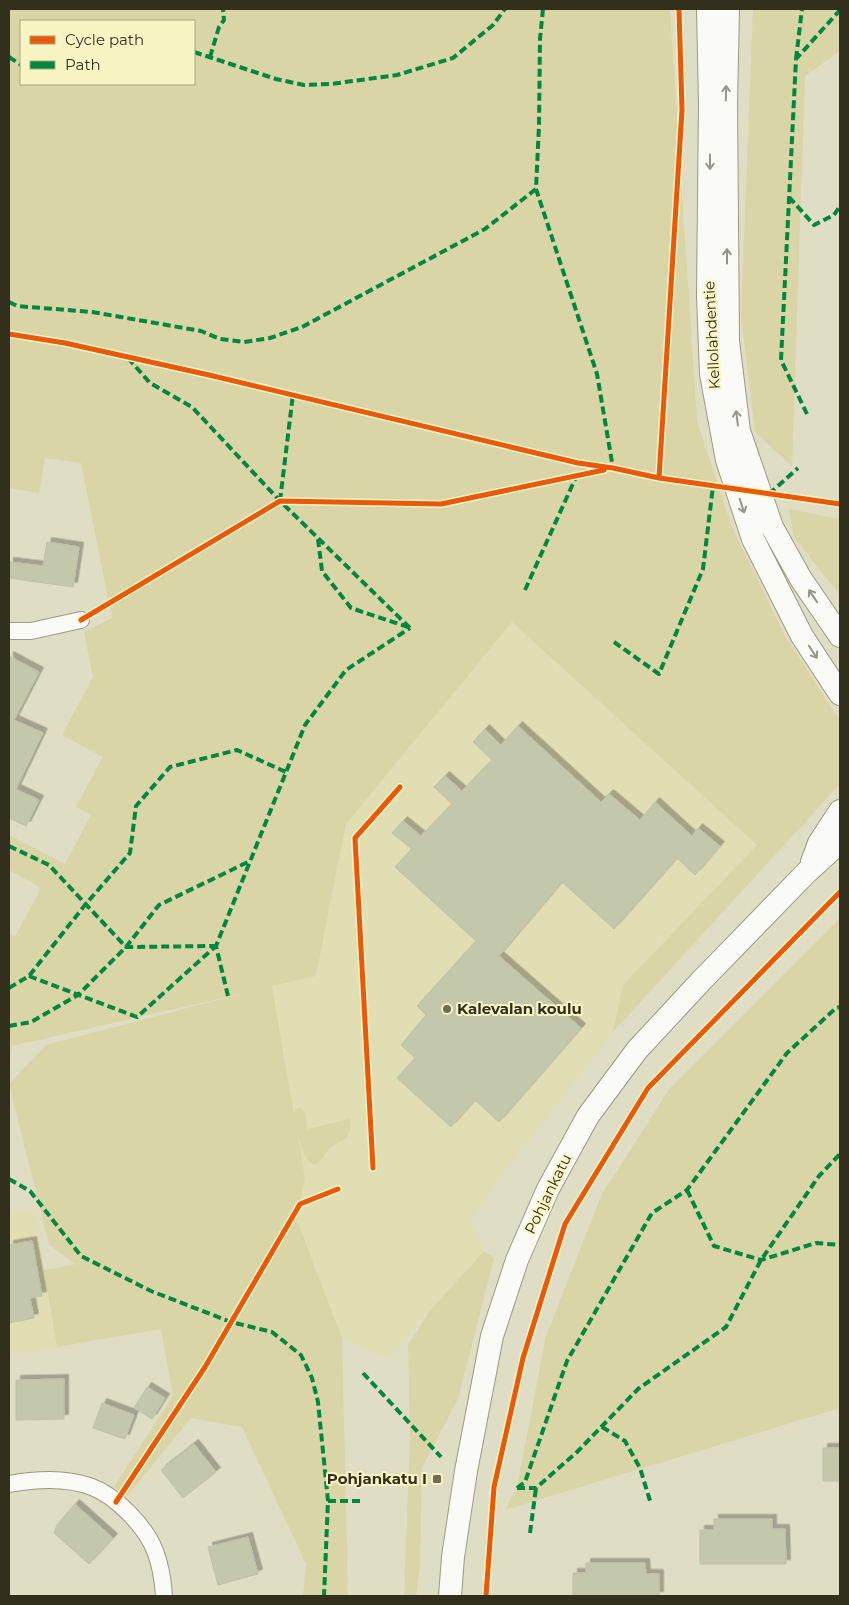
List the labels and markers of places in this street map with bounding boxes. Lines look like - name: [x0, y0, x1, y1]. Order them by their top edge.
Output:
- place label: Kalevalan koulu: [457, 999, 582, 1018]
- marker: Kalevalan koulu: [441, 1003, 453, 1015]
- place label: Pohjankatu I: [327, 1469, 427, 1488]
- marker: Pohjankatu I: [431, 1473, 443, 1485]

